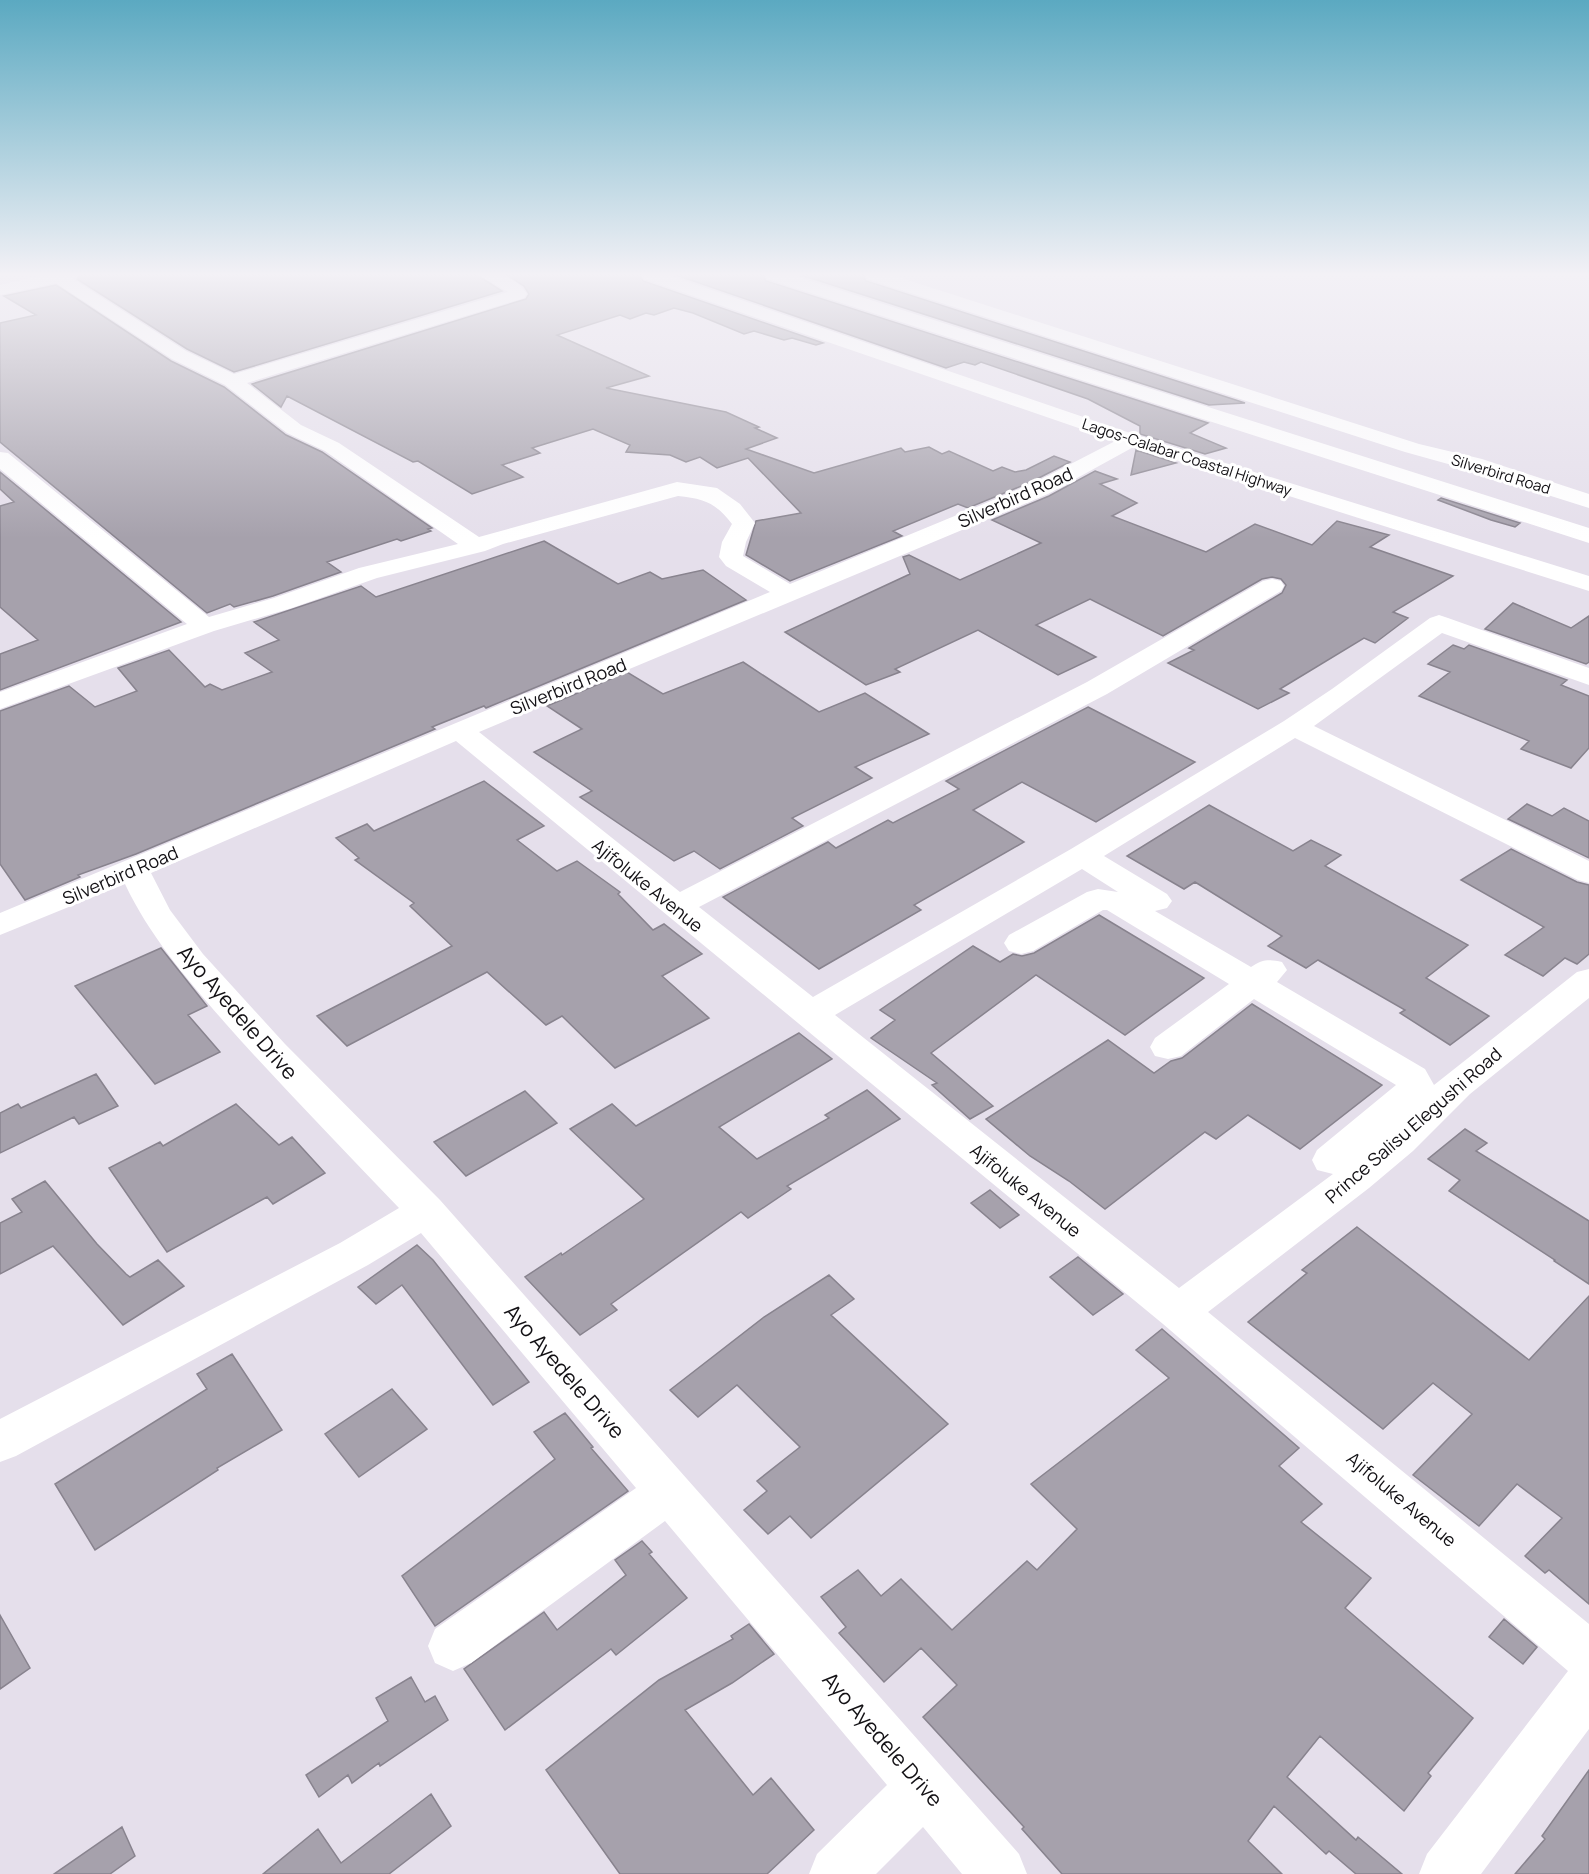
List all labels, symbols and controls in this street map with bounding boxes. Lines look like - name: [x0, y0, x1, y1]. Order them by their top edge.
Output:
- street label: Lagos-Calabar Coastal Highway: [1079, 413, 1295, 501]
- street label: Silverbird Road: [1449, 449, 1553, 499]
- street label: Silverbird Road: [954, 461, 1076, 533]
- street label: Silverbird Road: [506, 652, 630, 720]
- street label: Ajifoluke Avenue: [588, 833, 708, 937]
- street label: Silverbird Road: [59, 840, 181, 910]
- street label: Ayo Ayedele Drive: [172, 939, 304, 1085]
- street label: Prince Salisu Elegushi Road: [1320, 1042, 1506, 1208]
- street label: Ajifoluke Avenue: [966, 1138, 1086, 1242]
- street label: Ayo Ayedele Drive: [499, 1298, 631, 1444]
- street label: Ajifoluke Avenue: [1342, 1446, 1462, 1552]
- street label: Ayo Ayedele Drive: [817, 1666, 949, 1812]

